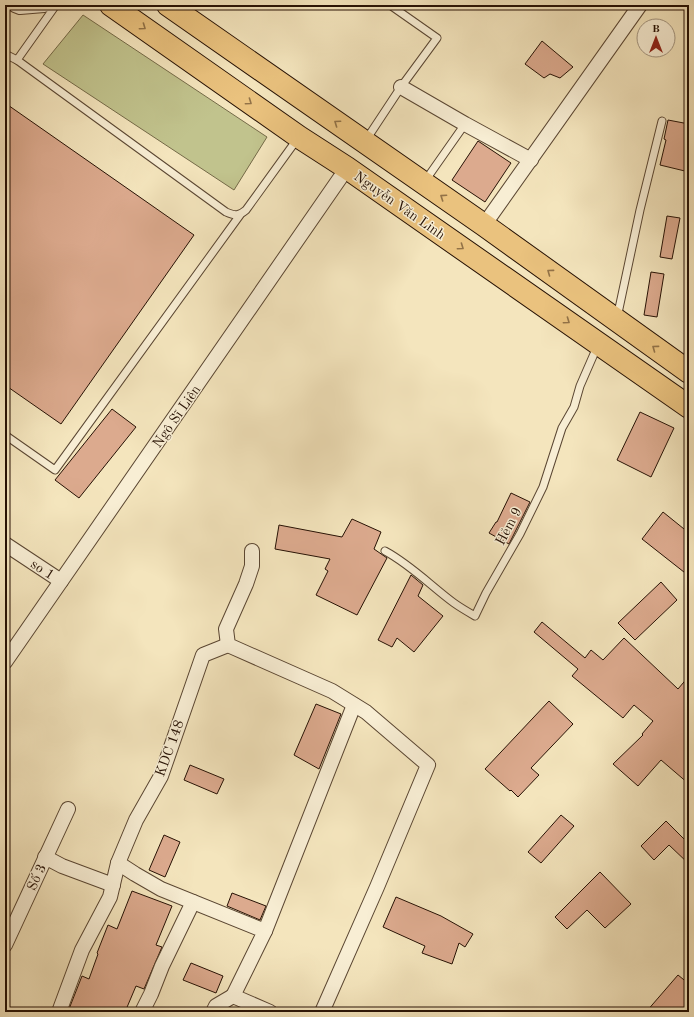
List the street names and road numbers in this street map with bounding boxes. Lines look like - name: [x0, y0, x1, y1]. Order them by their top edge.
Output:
- street label: Nguyễn Văn Linh: [351, 168, 448, 243]
- street label: Ngô Sĩ Liên: [150, 382, 204, 450]
- street label: Hẻm 9: [493, 505, 525, 548]
- street label: so 1: [28, 557, 57, 583]
- street label: KDC 148: [153, 718, 187, 779]
- street label: Số 3: [24, 862, 49, 893]

